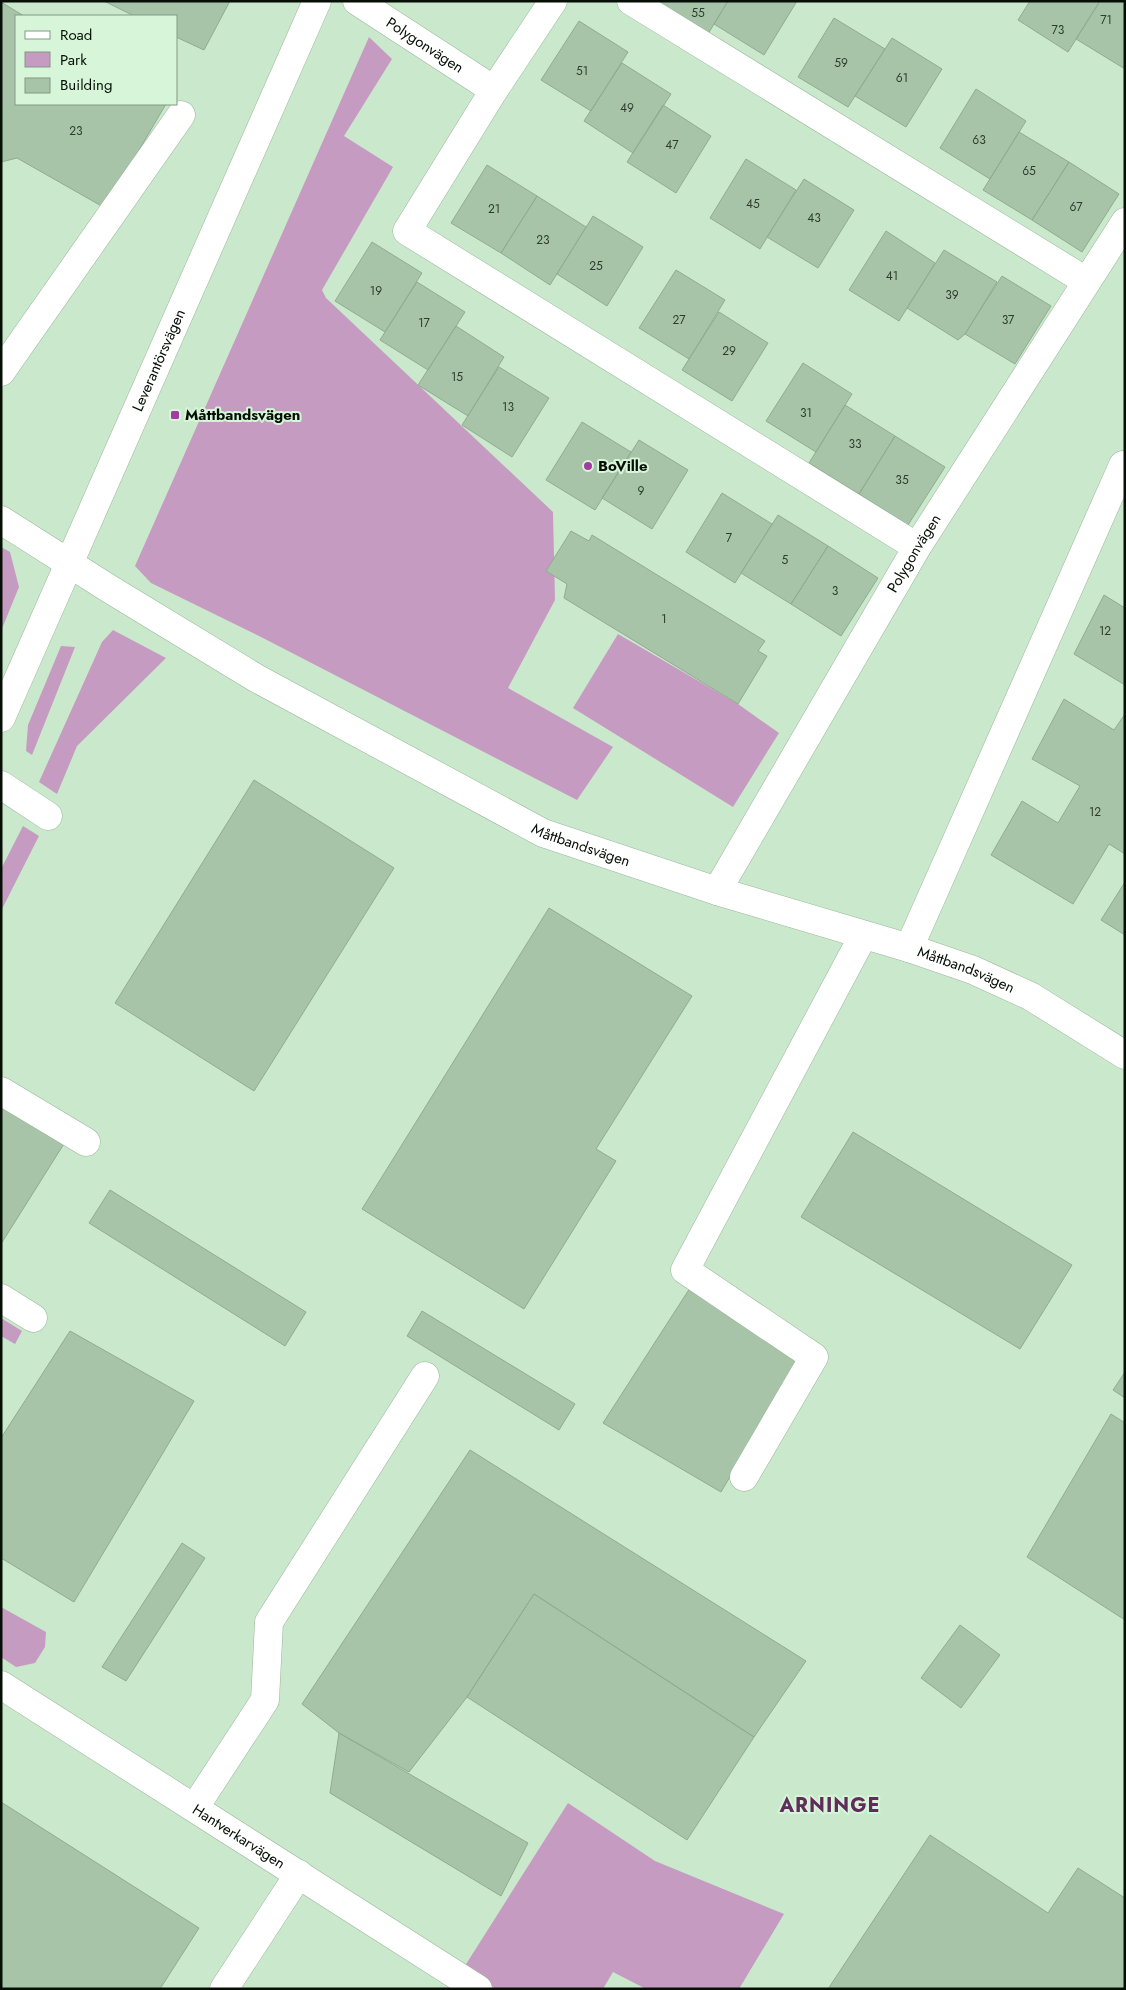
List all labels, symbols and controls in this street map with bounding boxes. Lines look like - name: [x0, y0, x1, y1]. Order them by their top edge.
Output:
- house number: 55: [691, 4, 705, 22]
- house number: 71: [1100, 11, 1112, 29]
- street label: Polygonvägen: [382, 12, 468, 78]
- legend: [15, 15, 178, 105]
- house number: 73: [1052, 21, 1065, 39]
- text: Road: [60, 24, 92, 46]
- text: Park: [60, 49, 87, 71]
- house number: 59: [834, 54, 848, 72]
- house number: 51: [576, 62, 588, 80]
- house number: 61: [896, 69, 908, 87]
- text: Building: [60, 74, 112, 96]
- house number: 49: [620, 99, 634, 117]
- house number: 23: [69, 122, 83, 140]
- house number: 63: [972, 131, 986, 149]
- house number: 47: [665, 136, 679, 154]
- house number: 65: [1022, 162, 1036, 180]
- house number: 45: [746, 195, 760, 213]
- house number: 67: [1069, 198, 1083, 216]
- house number: 21: [488, 200, 500, 218]
- house number: 43: [807, 209, 821, 227]
- house number: 23: [536, 231, 550, 249]
- house number: 25: [589, 257, 603, 275]
- house number: 41: [886, 267, 898, 285]
- house number: 19: [370, 282, 382, 300]
- house number: 39: [945, 286, 959, 304]
- street label: Leverantörsvägen: [127, 306, 191, 415]
- house number: 27: [672, 311, 686, 329]
- house number: 37: [1002, 311, 1015, 329]
- house number: 17: [418, 314, 431, 332]
- house number: 29: [722, 342, 736, 360]
- house number: 15: [451, 368, 463, 386]
- house number: 13: [502, 398, 514, 416]
- place label: Måttbandsvägen: [185, 404, 301, 426]
- house number: 31: [800, 404, 812, 422]
- marker: Måttbandsvägen: [169, 409, 181, 421]
- house number: 33: [848, 435, 862, 453]
- place label: BoVille: [598, 455, 648, 477]
- marker: BoVille: [582, 460, 594, 472]
- house number: 35: [895, 471, 909, 489]
- house number: 9: [638, 482, 645, 500]
- street label: Polygonvägen: [882, 510, 946, 597]
- house number: 7: [726, 529, 733, 547]
- house number: 5: [782, 551, 789, 569]
- house number: 3: [832, 582, 839, 600]
- house number: 1: [661, 610, 667, 628]
- house number: 12: [1099, 622, 1111, 640]
- house number: 12: [1089, 803, 1101, 821]
- street label: Måttbandsvägen: [528, 818, 633, 872]
- street label: Måttbandsvägen: [915, 941, 1018, 999]
- district label: ARNINGE: [778, 1791, 881, 1820]
- street label: Hantverkarvägen: [188, 1799, 290, 1874]

